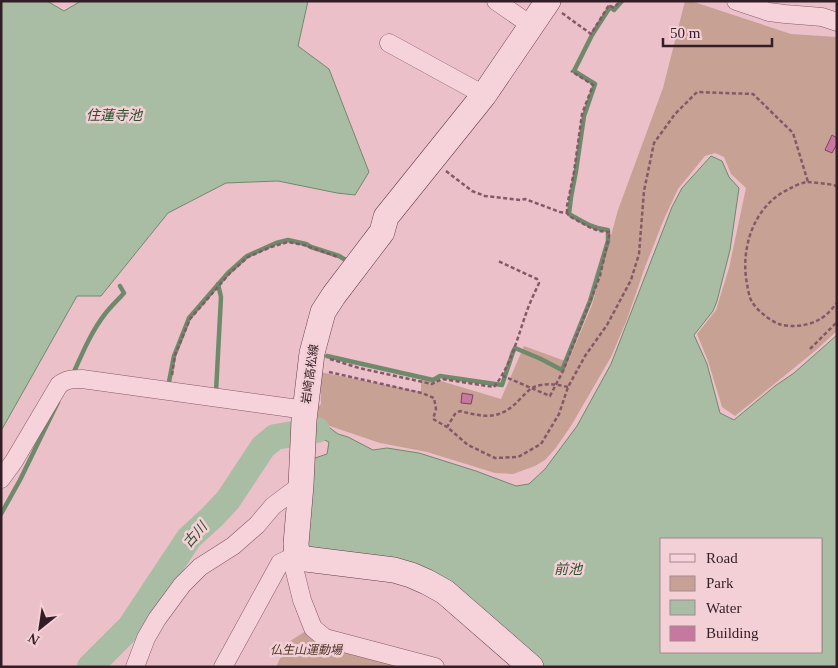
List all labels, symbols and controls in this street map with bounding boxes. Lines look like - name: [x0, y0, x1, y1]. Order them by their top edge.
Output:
- scale bar: [663, 15, 772, 47]
- text: 50 m: [670, 25, 701, 41]
- water label: 住蓮寺池: [86, 108, 144, 123]
- street label: 岩崎高松線: [299, 343, 321, 405]
- water label: 古川: [180, 518, 211, 550]
- legend: [660, 538, 823, 653]
- text: Road: [706, 550, 738, 566]
- water label: 前池: [554, 562, 584, 577]
- text: Park: [706, 575, 734, 591]
- text: Water: [706, 600, 741, 616]
- north arrow: [15, 603, 65, 653]
- text: Building: [706, 625, 759, 641]
- text: N: [26, 630, 42, 648]
- park label: 仏生山運動場: [270, 643, 344, 657]

